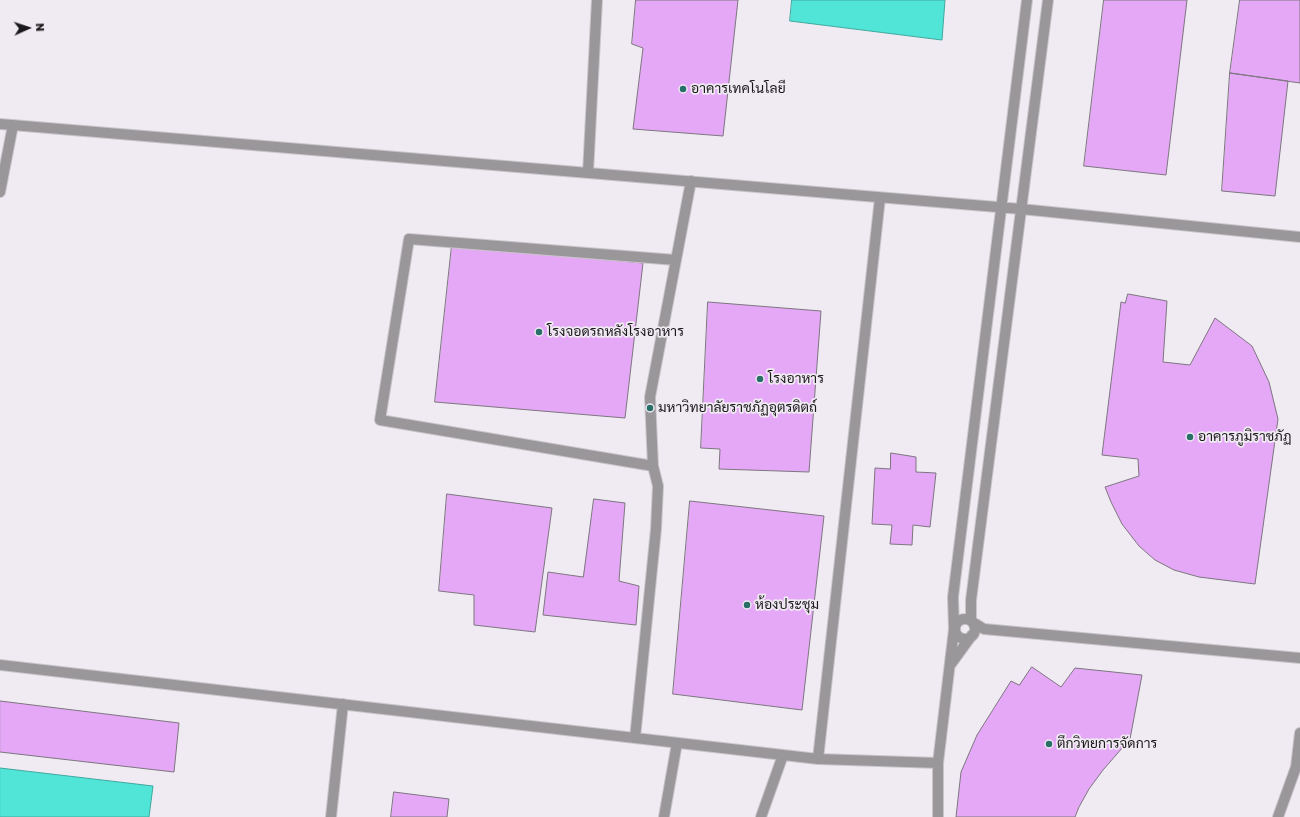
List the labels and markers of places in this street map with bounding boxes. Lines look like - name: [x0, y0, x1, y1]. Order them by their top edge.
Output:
- place label: อาคารเทคโนโลยี: [691, 81, 786, 97]
- marker: อาคารเทคโนโลยี: [678, 84, 688, 94]
- place label: โรงจอดรถหลังโรงอาหาร: [547, 324, 684, 340]
- marker: โรงจอดรถหลังโรงอาหาร: [534, 327, 544, 337]
- place label: โรงอาหาร: [768, 371, 824, 387]
- marker: โรงอาหาร: [755, 374, 765, 384]
- place label: มหาวิทยาลัยราชภัฏอุตรดิตถ์: [658, 400, 817, 416]
- marker: มหาวิทยาลัยราชภัฏอุตรดิตถ์: [645, 403, 655, 413]
- place label: อาคารภูมิราชภัฏ: [1198, 429, 1291, 445]
- marker: อาคารภูมิราชภัฏ: [1185, 432, 1195, 442]
- place label: ห้องประชุม: [755, 597, 819, 613]
- marker: ห้องประชุม: [742, 600, 752, 610]
- place label: ตึกวิทยการจัดการ: [1057, 736, 1157, 752]
- marker: ตึกวิทยการจัดการ: [1044, 739, 1054, 749]

